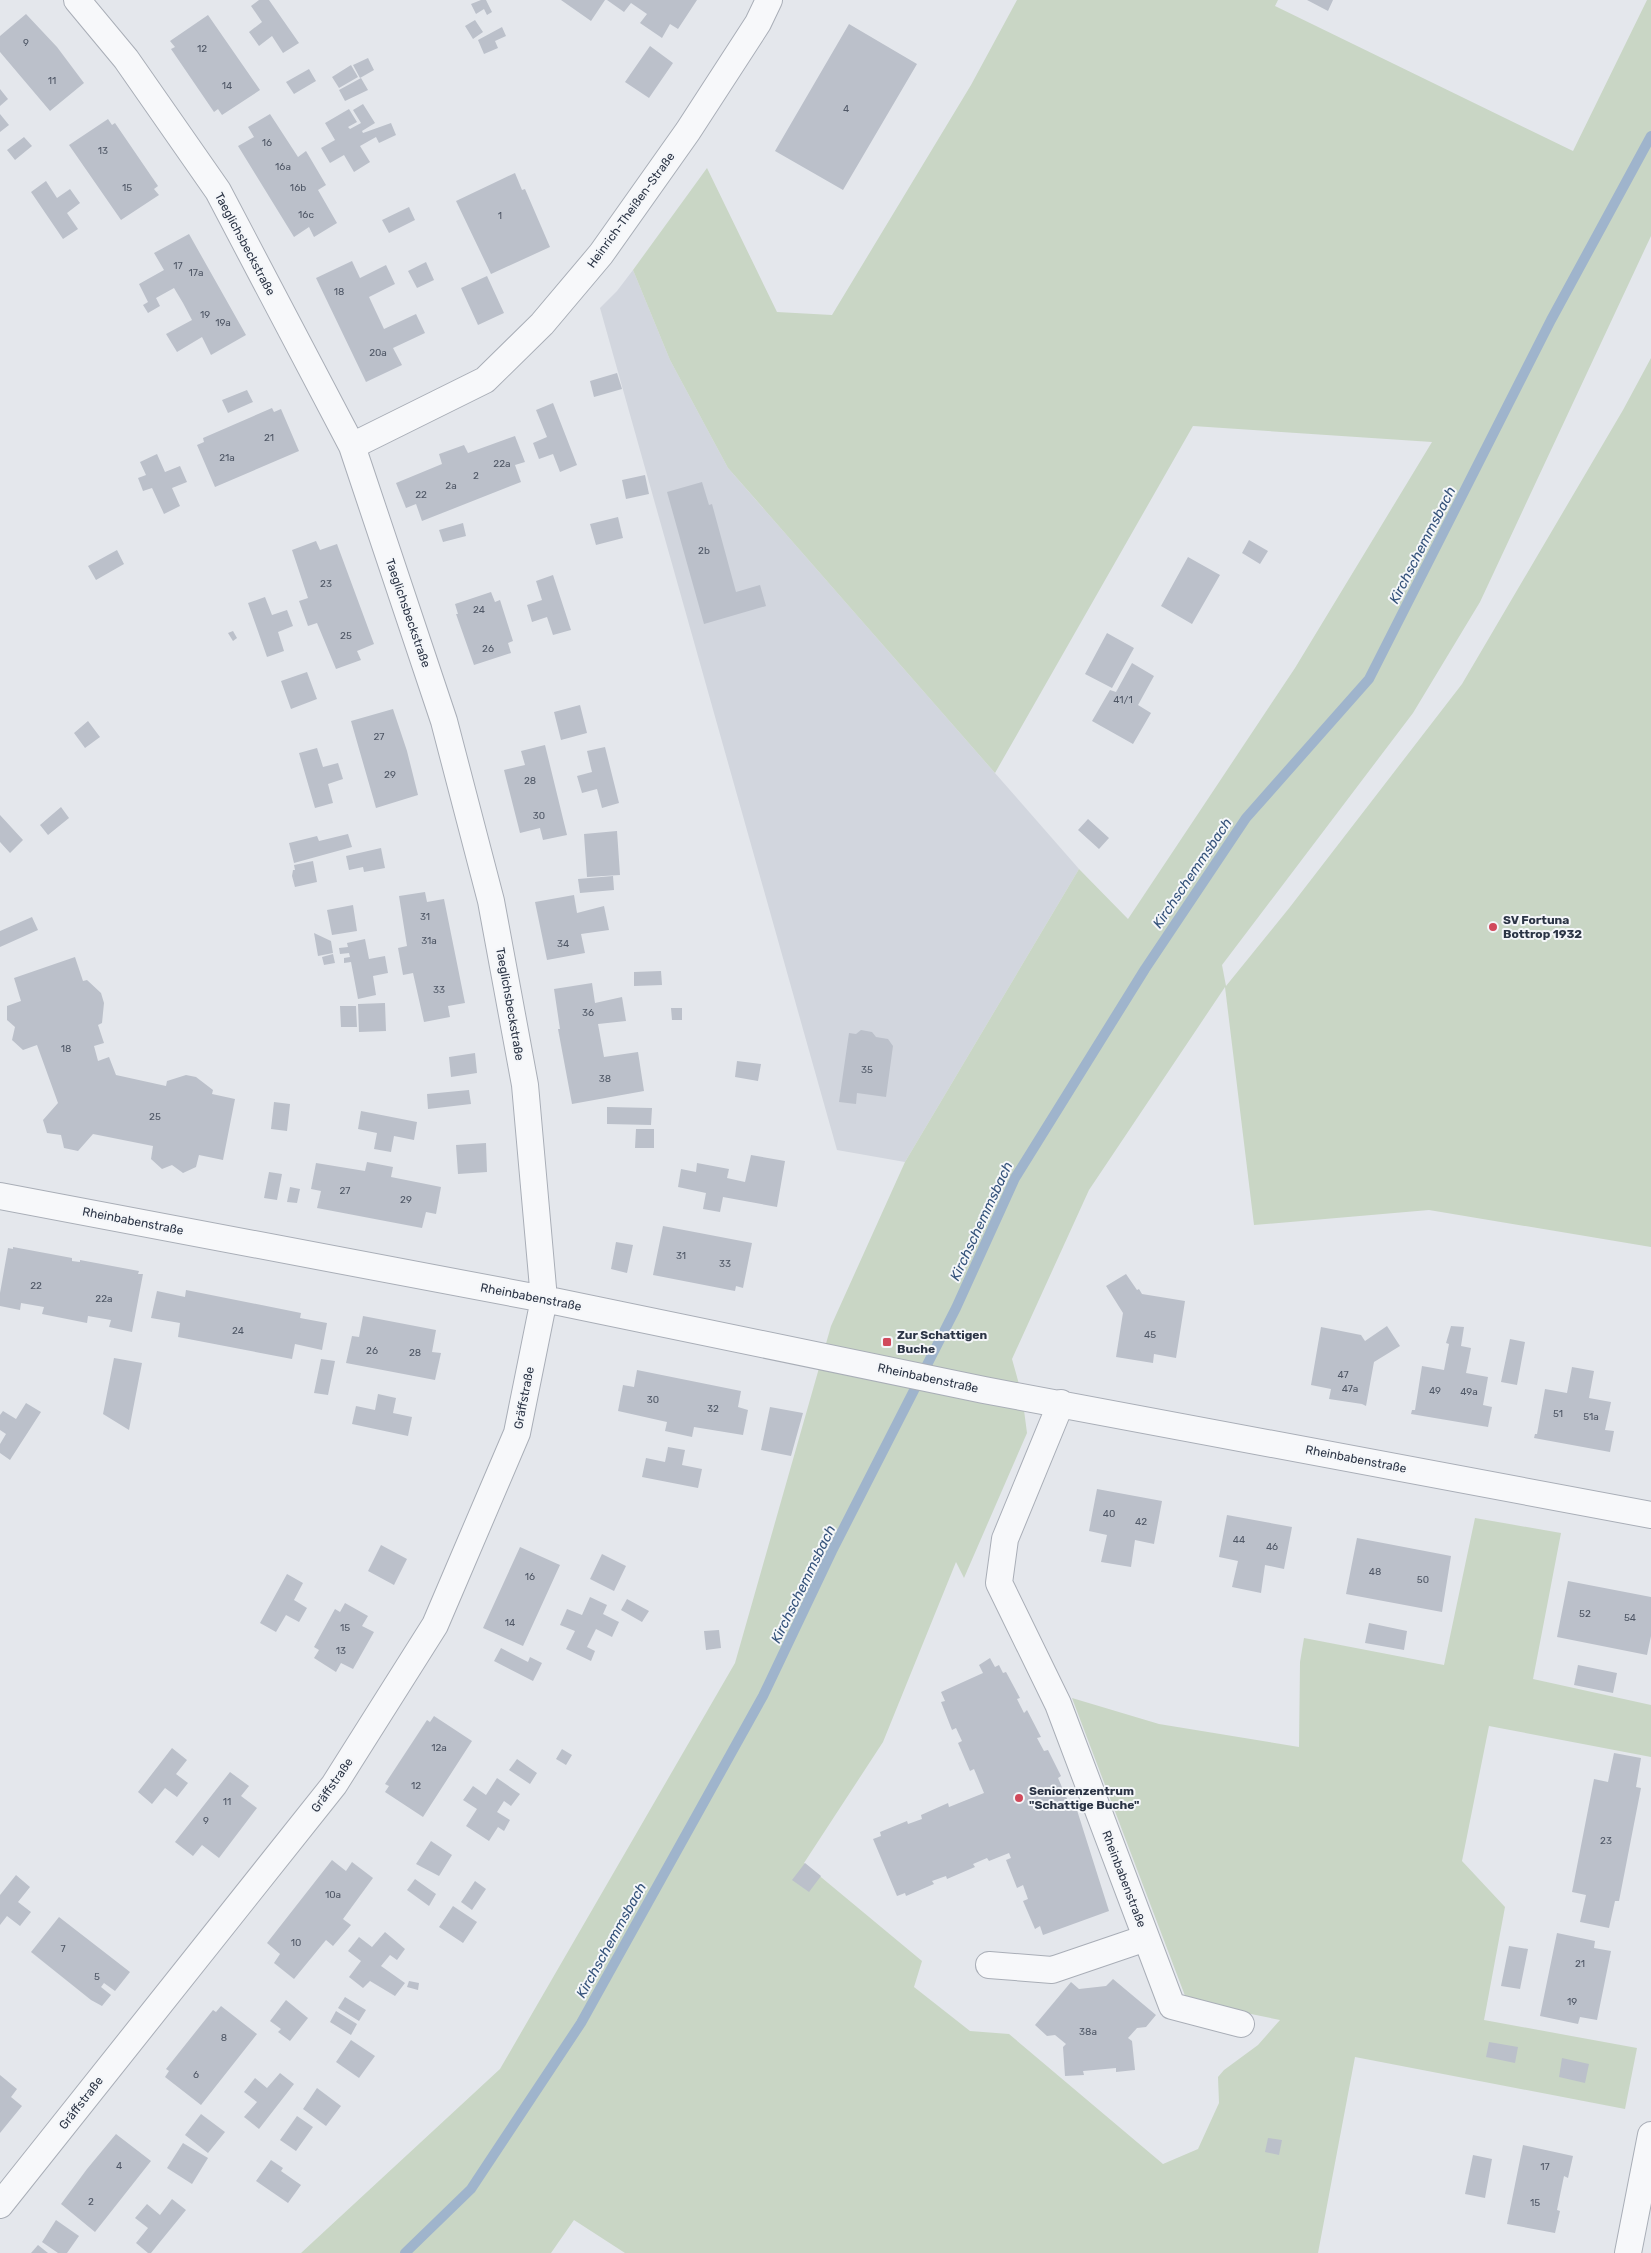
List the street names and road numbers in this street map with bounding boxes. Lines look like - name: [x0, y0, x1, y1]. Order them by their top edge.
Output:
- street label: Heinrich-Theißen-Straße: [584, 149, 678, 270]
- street label: Taeglichsbeckstraße: [212, 190, 278, 298]
- street label: Taeglichsbeckstraße: [383, 557, 433, 670]
- street label: Taeglichsbeckstraße: [493, 946, 527, 1062]
- street label: Rheinbabenstraße: [81, 1204, 185, 1238]
- street label: Rheinbabenstraße: [479, 1280, 583, 1314]
- street label: Rheinbabenstraße: [876, 1360, 980, 1396]
- street label: Gräffstraße: [511, 1365, 537, 1430]
- street label: Rheinbabenstraße: [1304, 1442, 1408, 1476]
- street label: Gräffstraße: [308, 1755, 356, 1815]
- street label: Rheinbabenstraße: [1099, 1829, 1149, 1930]
- street label: Gräffstraße: [56, 2074, 106, 2132]

